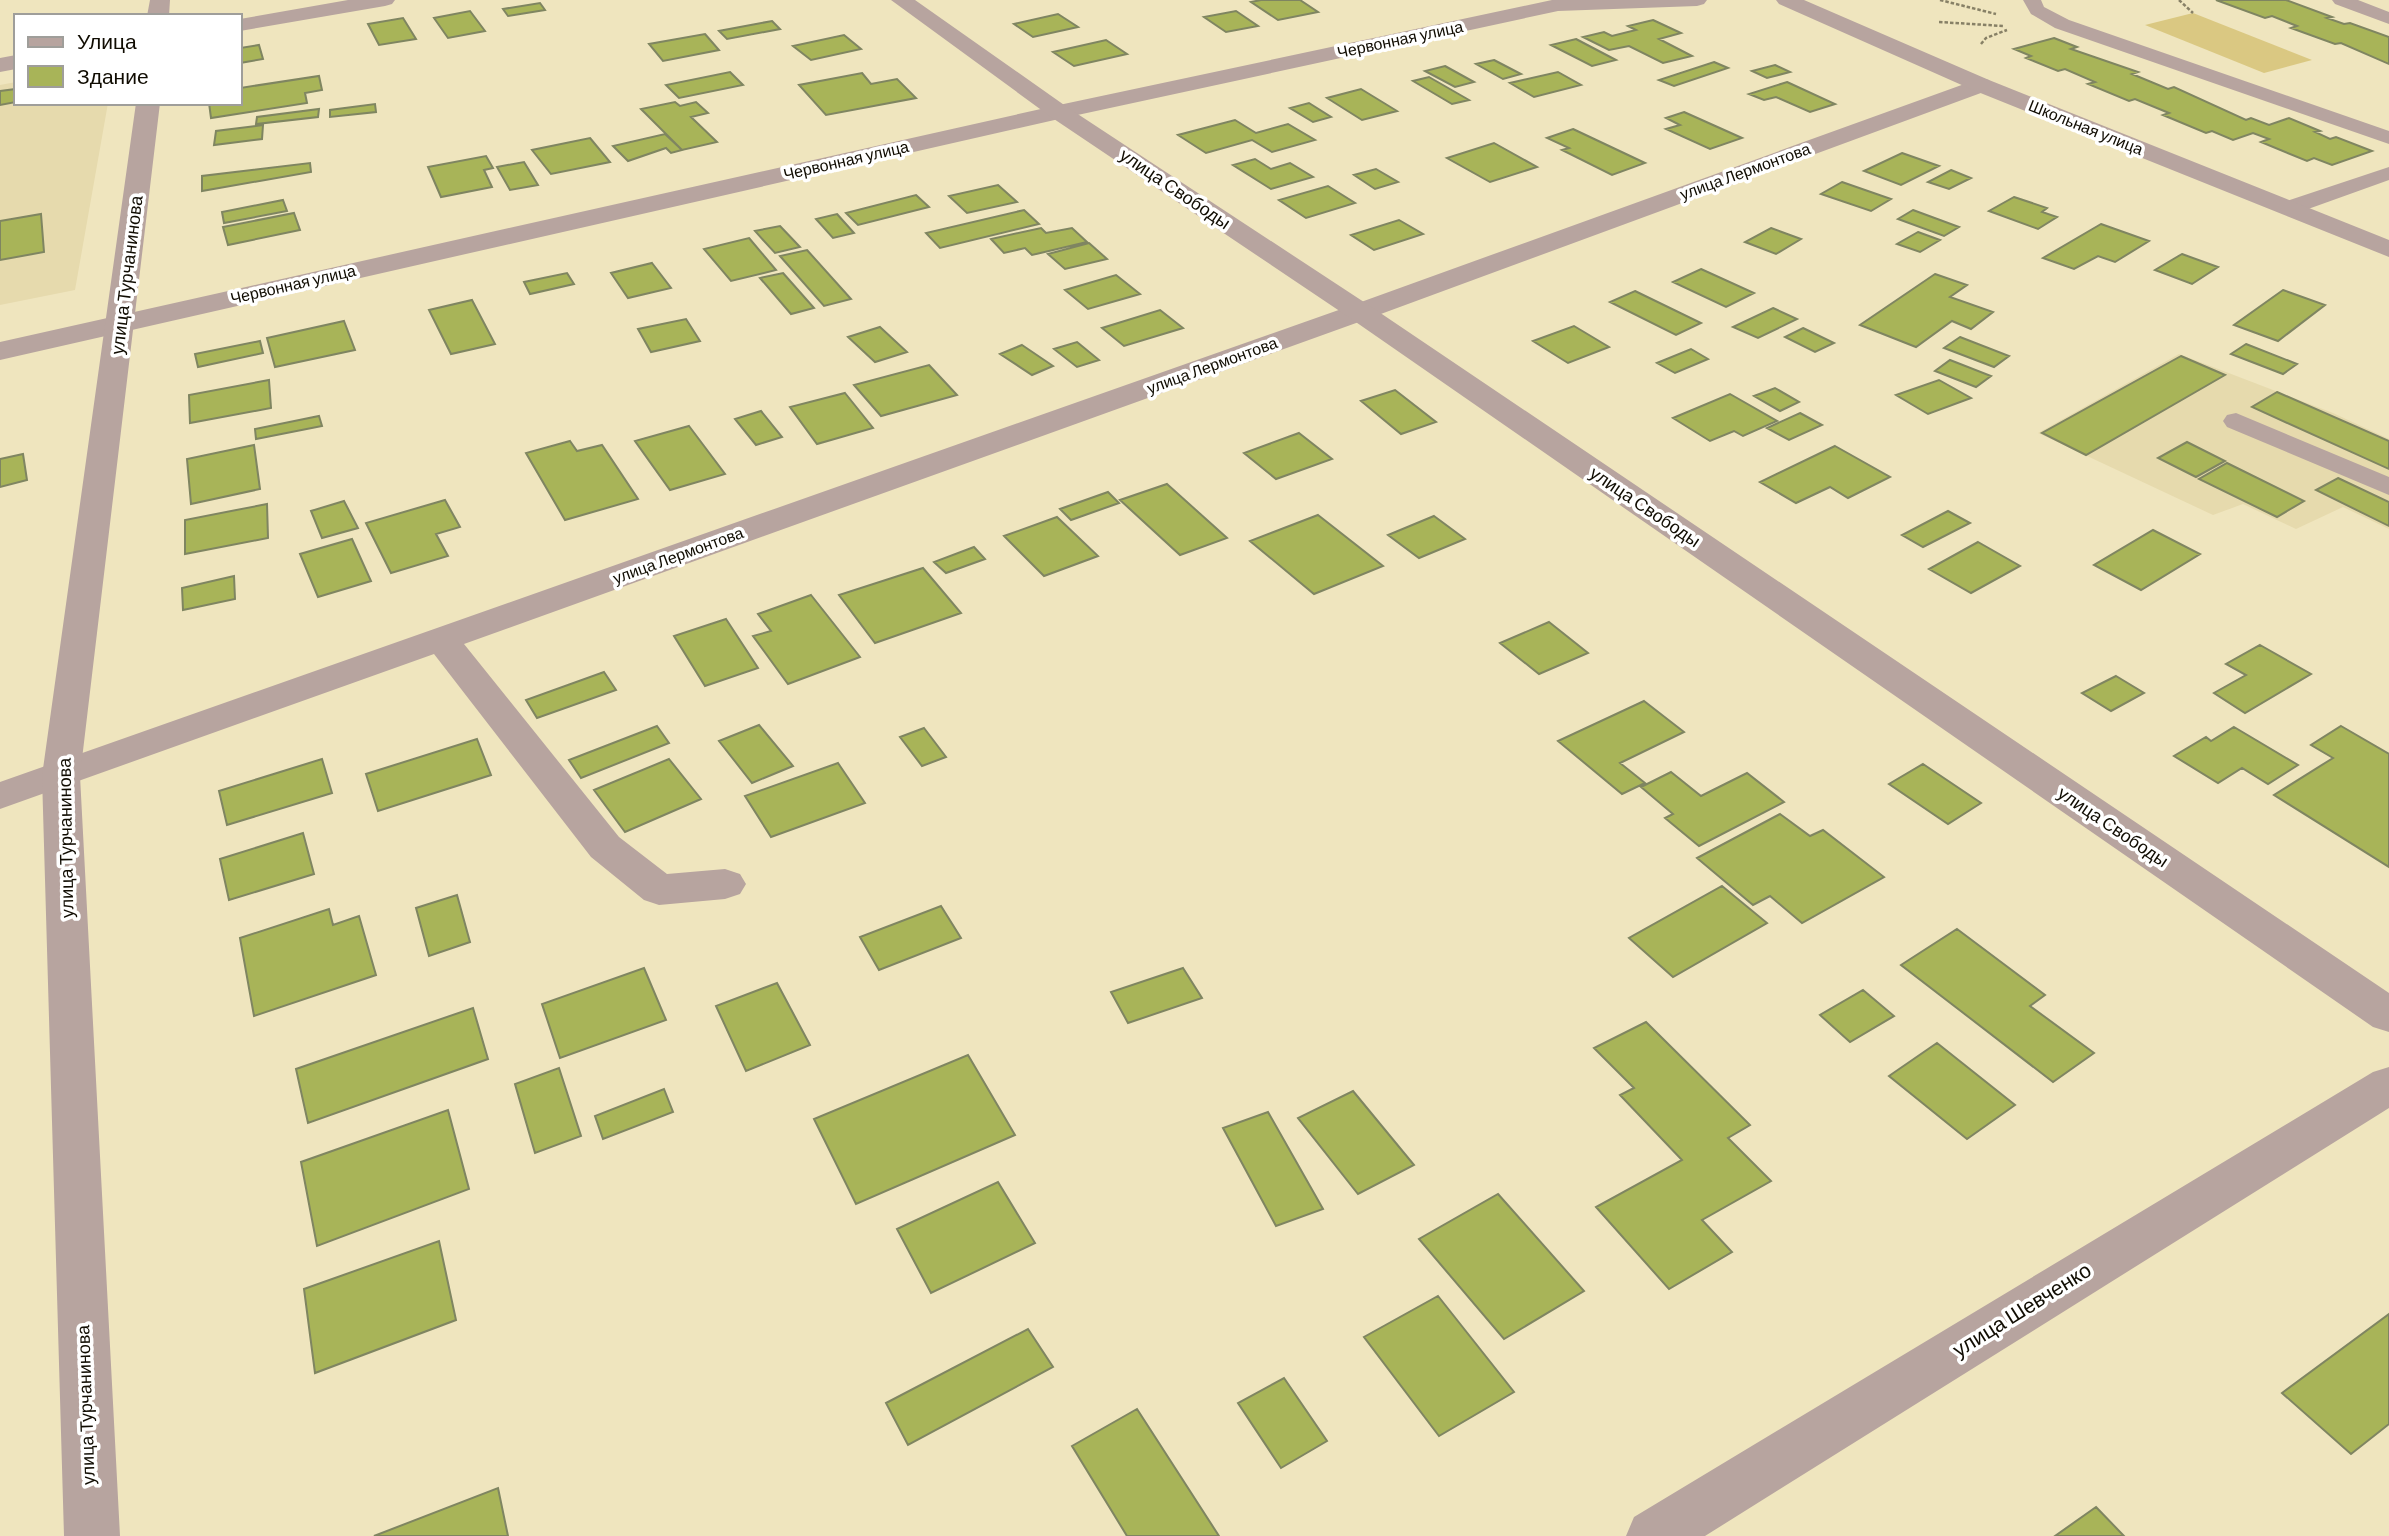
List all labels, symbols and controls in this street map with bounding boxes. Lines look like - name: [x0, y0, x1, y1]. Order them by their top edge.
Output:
- legend: [14, 14, 242, 105]
- street label: Червонная улица: [1335, 16, 1465, 61]
- text: Улица: [77, 28, 137, 53]
- text: Здание: [77, 63, 149, 88]
- street label: Школьная улица: [2026, 95, 2146, 158]
- street label: Червонная улица: [781, 136, 911, 183]
- street label: улица Лермонтова: [1677, 138, 1813, 203]
- street label: улица Свободы: [1116, 143, 1235, 233]
- street label: улица Турчанинова: [105, 193, 147, 356]
- street label: Червонная улица: [228, 260, 358, 307]
- street label: улица Лермонтова: [1144, 332, 1280, 397]
- street label: улица Свободы: [1586, 461, 1705, 551]
- street label: улица Лермонтова: [610, 522, 746, 587]
- street label: улица Турчанинова: [53, 757, 77, 918]
- street label: улица Свободы: [2054, 781, 2173, 871]
- street label: улица Шевченко: [1947, 1256, 2095, 1361]
- street label: улица Турчанинова: [71, 1324, 99, 1485]

